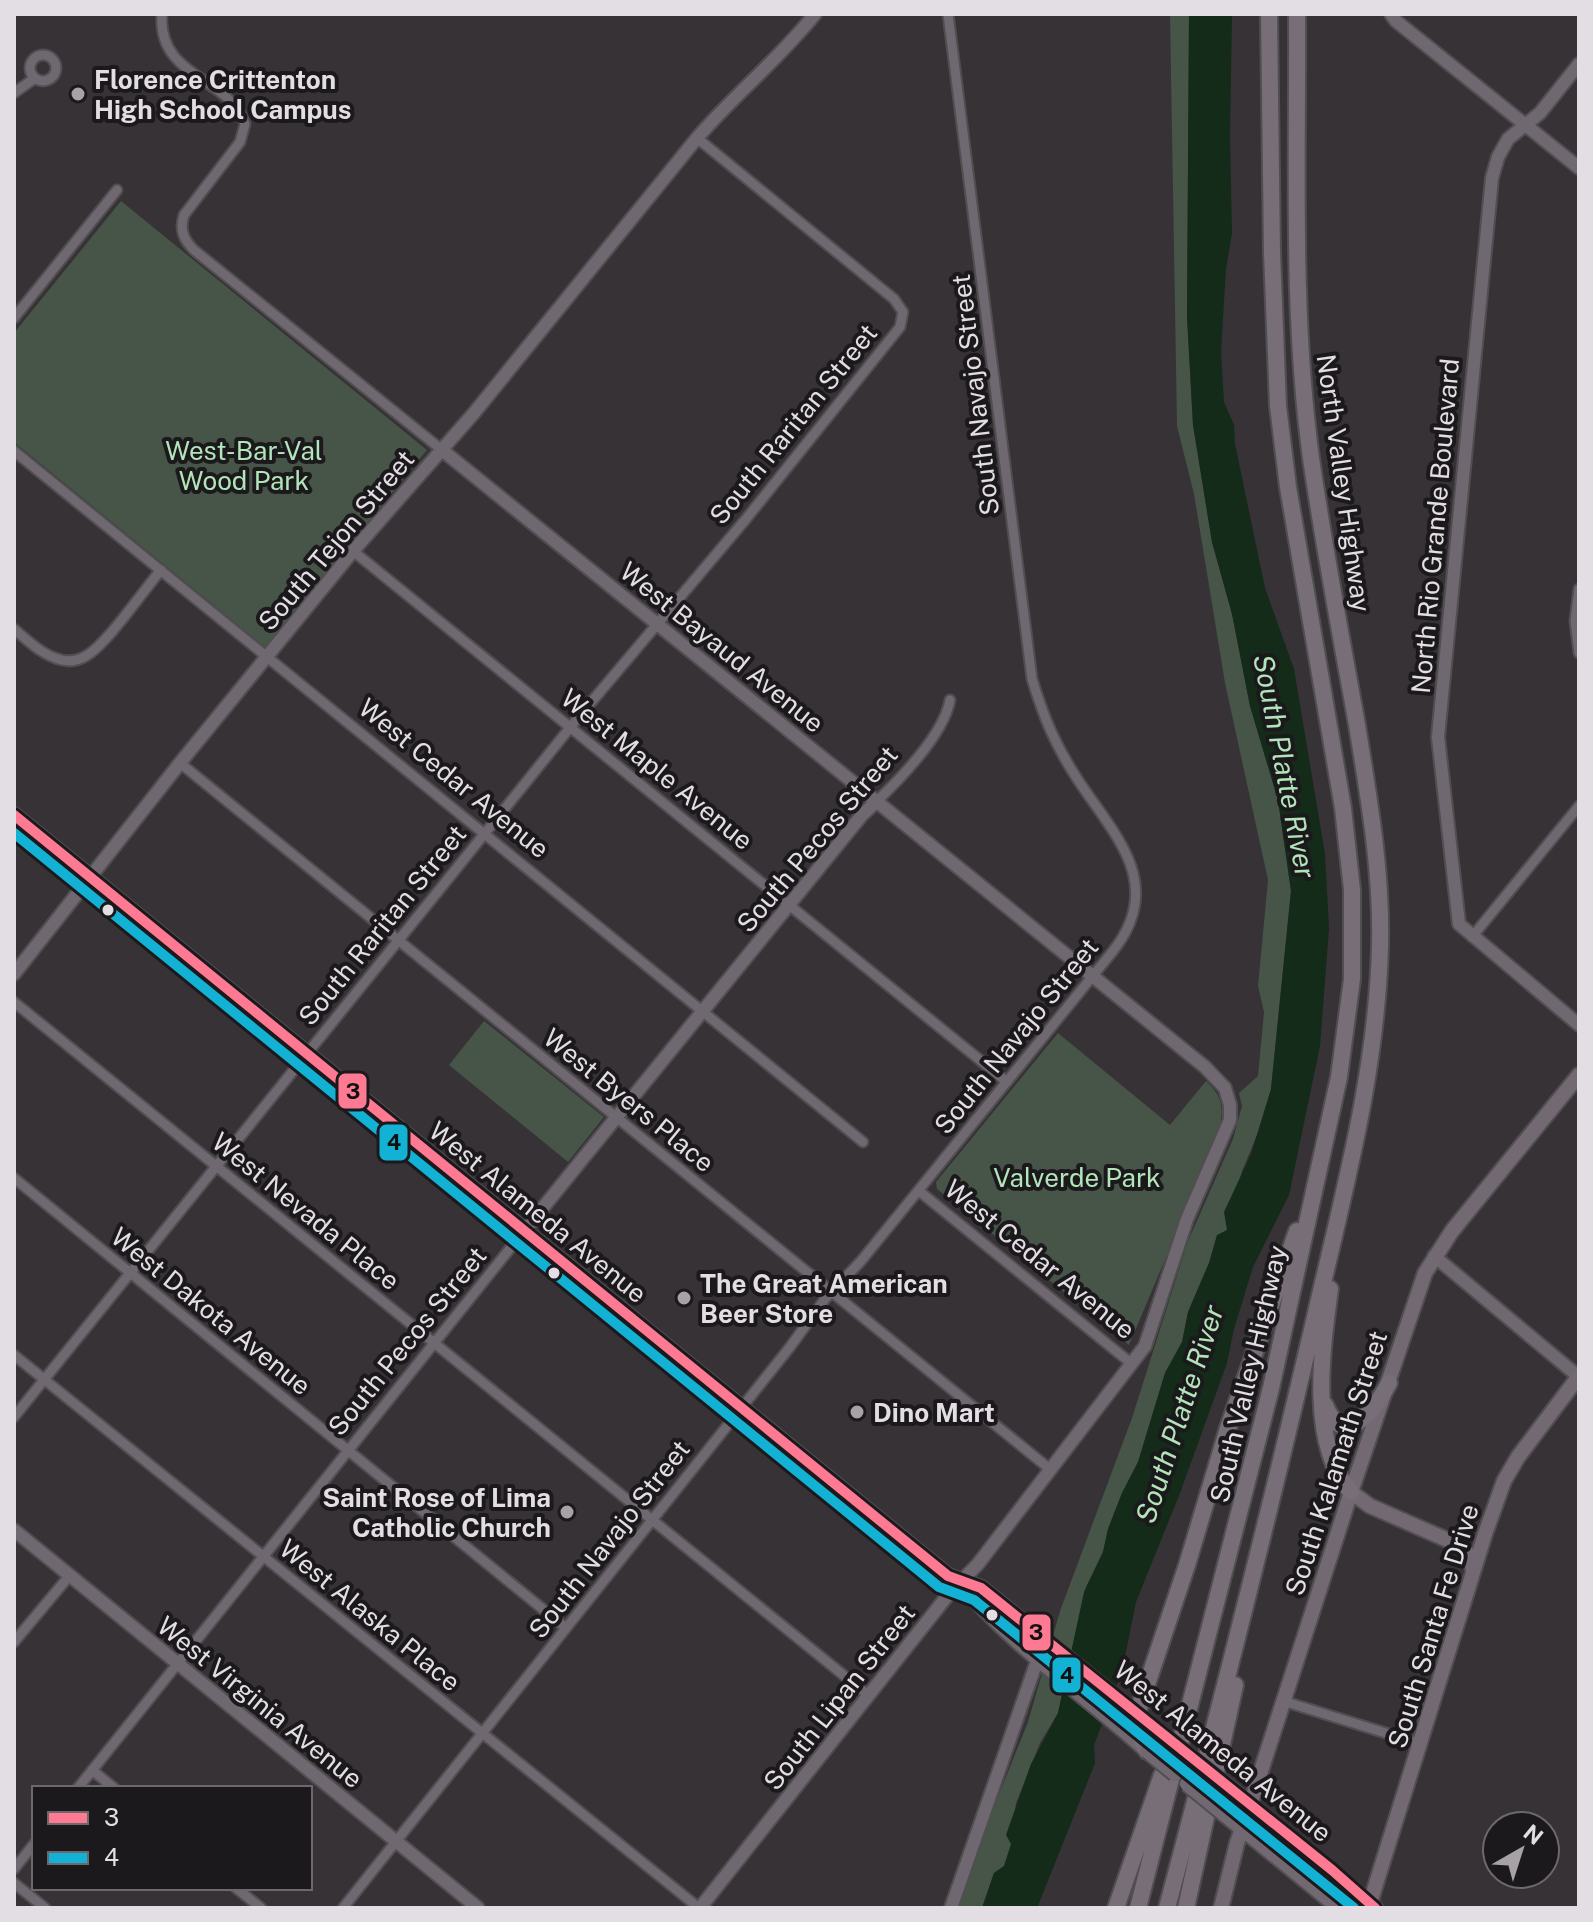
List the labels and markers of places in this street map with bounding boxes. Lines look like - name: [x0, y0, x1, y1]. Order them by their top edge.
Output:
- place label: Florence Crittenton High School Campus: [94, 64, 351, 125]
- marker: Florence Crittenton High School Campus: [69, 85, 87, 103]
- unlabelled marker: [100, 902, 116, 918]
- unlabelled marker: [546, 1265, 562, 1281]
- place label: The Great American Beer Store: [700, 1268, 948, 1329]
- marker: The Great American Beer Store: [675, 1289, 693, 1307]
- place label: Dino Mart: [873, 1397, 995, 1428]
- marker: Dino Mart: [848, 1403, 866, 1421]
- place label: Saint Rose of Lima Catholic Church: [322, 1482, 551, 1543]
- marker: Saint Rose of Lima Catholic Church: [558, 1503, 576, 1521]
- unlabelled marker: [984, 1607, 1000, 1623]

